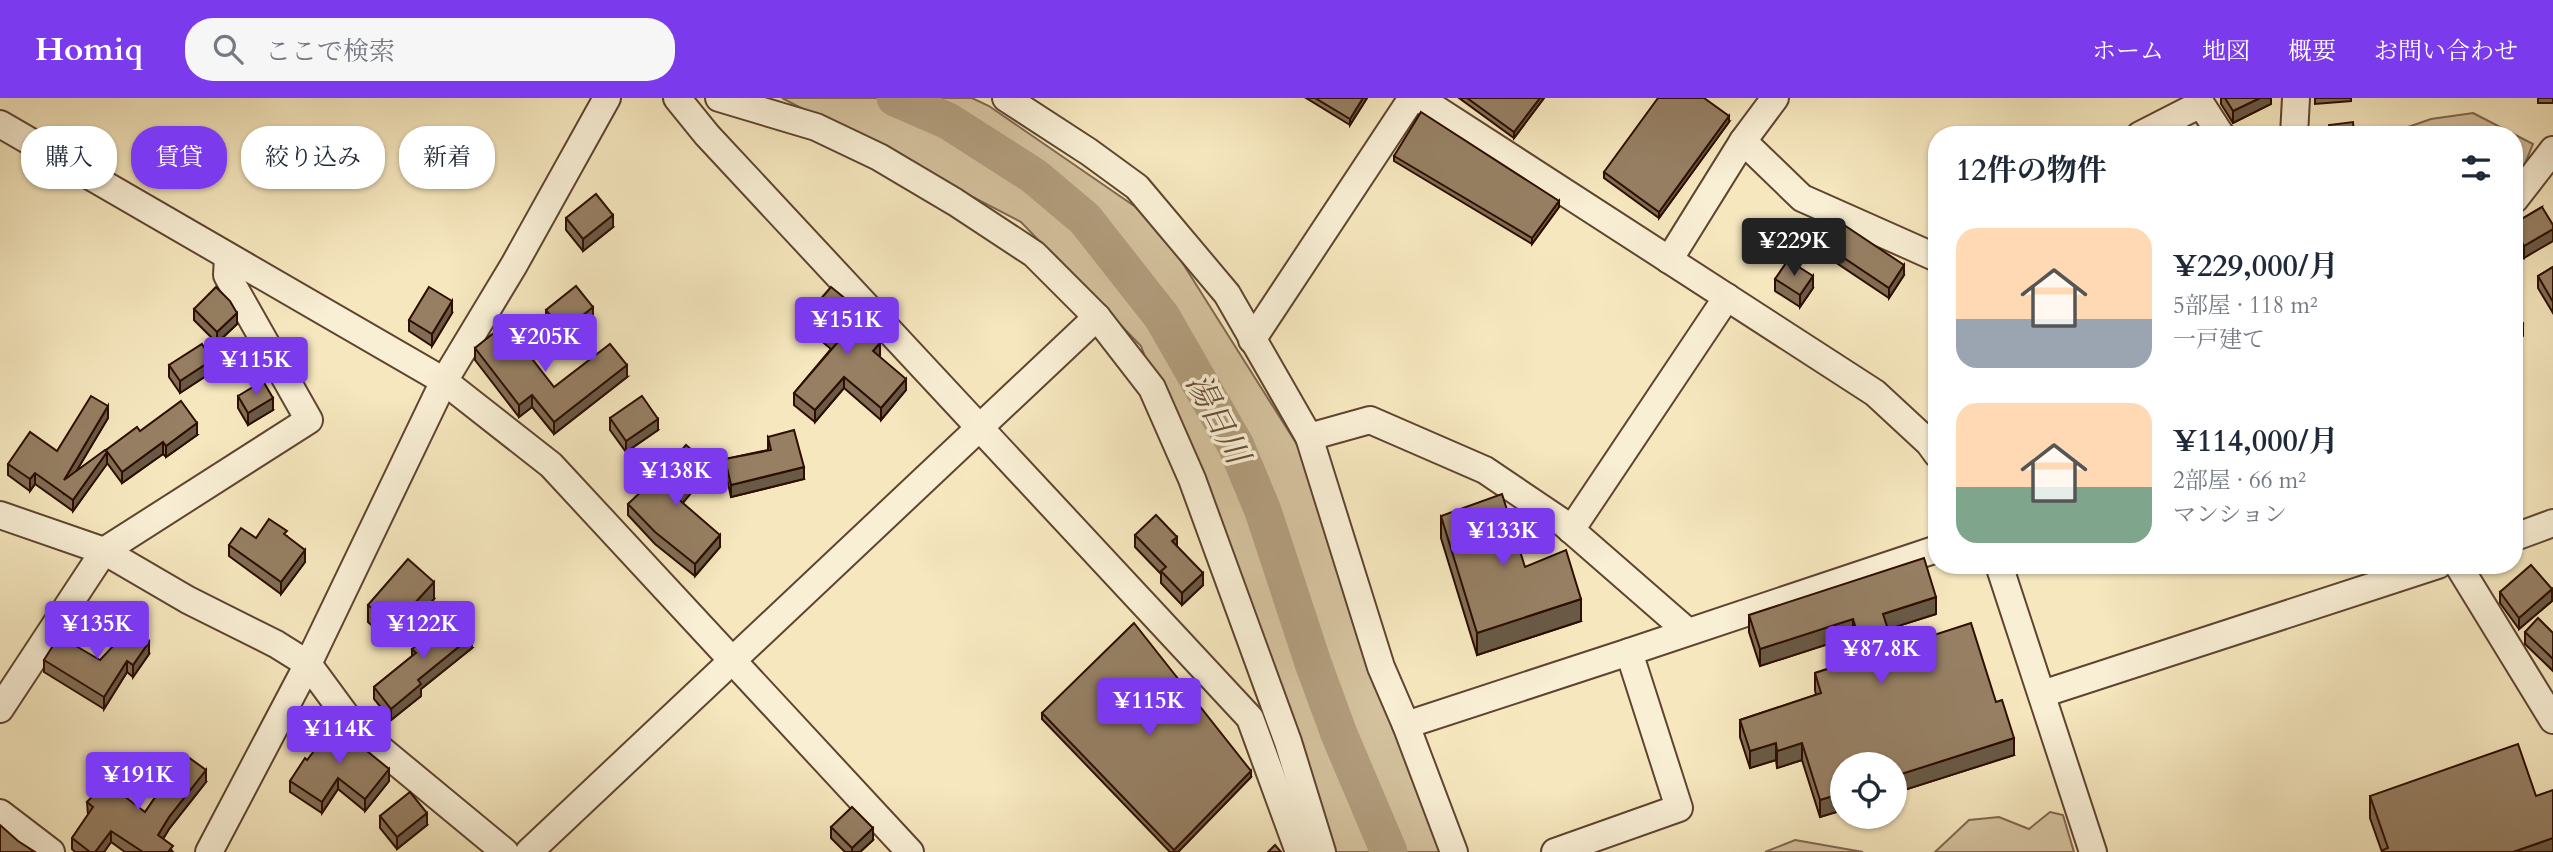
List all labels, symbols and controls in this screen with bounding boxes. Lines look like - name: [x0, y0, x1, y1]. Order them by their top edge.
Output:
- search box: [185, 18, 675, 81]
- text: Homiq: [35, 27, 143, 72]
- icon: search: [209, 30, 247, 68]
- text: ここで検索: [265, 34, 395, 69]
- text: ホーム: [2092, 35, 2164, 68]
- text: 地図: [2202, 35, 2250, 68]
- text: 概要: [2288, 35, 2336, 68]
- text: お問い合わせ: [2374, 35, 2518, 68]
- chip: 購入: [21, 126, 117, 189]
- chip: 賃貸: [131, 126, 227, 189]
- chip: 絞り込み: [241, 126, 385, 189]
- chip: 新着: [399, 126, 495, 189]
- icon: filters: [2457, 149, 2495, 187]
- text: 12件の物件: [1956, 150, 2107, 191]
- pin: ¥229K: [1745, 218, 1843, 278]
- text: ¥229K: [1758, 225, 1830, 256]
- text: ¥229,000/月: [2173, 246, 2339, 287]
- icon: home: [2012, 256, 2096, 340]
- text: 5部屋 · 118 m²: [2173, 290, 2318, 321]
- pin: ¥151K: [798, 298, 896, 357]
- text: ¥151K: [811, 304, 883, 335]
- pin: ¥205K: [496, 314, 594, 374]
- text: ¥205K: [509, 321, 581, 352]
- text: 一戸建て: [2173, 324, 2265, 355]
- pin: ¥115K: [207, 338, 305, 397]
- text: ¥115K: [220, 344, 292, 375]
- water label: 湯日川: [1175, 366, 1260, 474]
- text: ¥114,000/月: [2173, 421, 2339, 462]
- icon: home: [2012, 431, 2096, 515]
- pin: ¥138K: [627, 448, 725, 508]
- text: ¥138K: [640, 455, 712, 486]
- text: 2部屋 · 66 m²: [2173, 465, 2306, 496]
- text: マンション: [2173, 499, 2287, 530]
- pin: ¥133K: [1454, 508, 1552, 568]
- text: ¥133K: [1467, 515, 1539, 546]
- pin: ¥135K: [48, 602, 146, 661]
- pin: ¥122K: [374, 602, 472, 661]
- text: ¥135K: [61, 608, 133, 639]
- text: ¥122K: [387, 608, 459, 639]
- pin: ¥87.8K: [1824, 626, 1938, 686]
- text: ¥87.8K: [1842, 633, 1921, 664]
- pin: ¥115K: [1100, 678, 1198, 738]
- text: ¥115K: [1113, 685, 1185, 716]
- pin: ¥114K: [290, 706, 388, 766]
- text: ¥114K: [303, 713, 375, 744]
- pin: ¥191K: [89, 752, 187, 812]
- map controls: [1830, 752, 1907, 829]
- button: locate: [1830, 752, 1907, 829]
- text: ¥191K: [102, 759, 174, 790]

